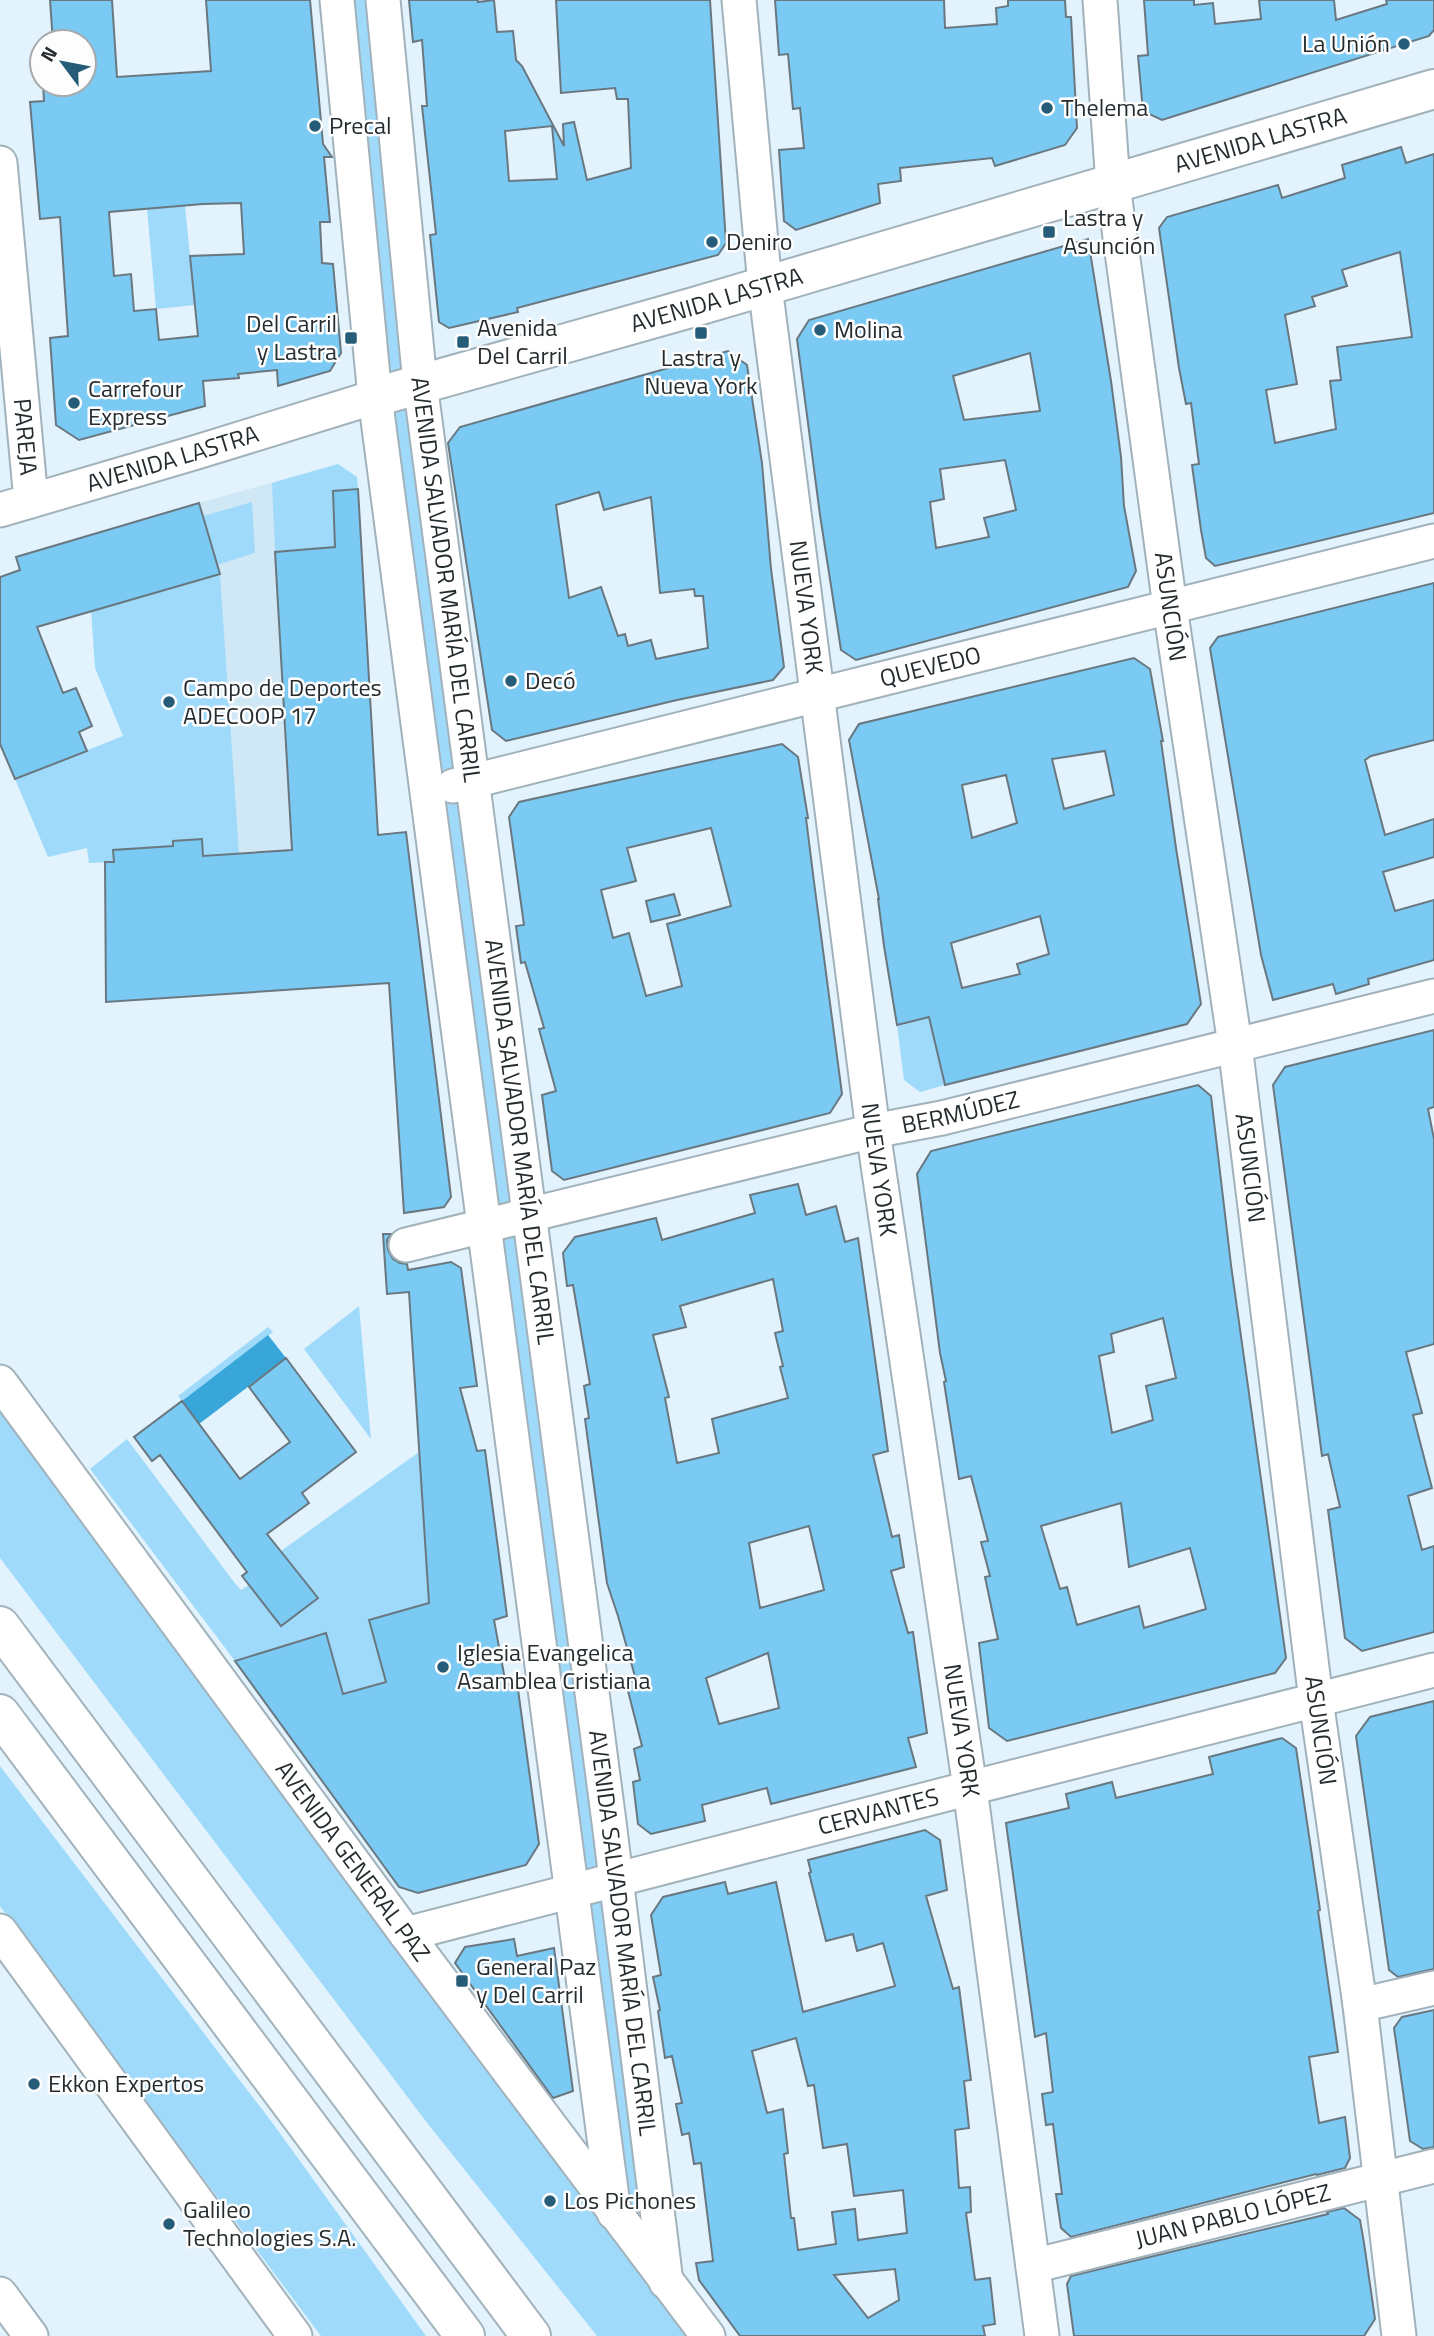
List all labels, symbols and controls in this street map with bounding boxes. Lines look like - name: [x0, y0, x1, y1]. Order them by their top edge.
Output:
- place label: La Unión: [1302, 25, 1390, 61]
- north arrow: [28, 28, 98, 98]
- marker: La Unión: [1396, 36, 1412, 52]
- text: N: [32, 40, 64, 67]
- place label: Thelema: [1061, 89, 1148, 125]
- street label: AVENIDA LASTRA: [1170, 97, 1351, 182]
- marker: Thelema: [1039, 100, 1055, 116]
- place label: Precal: [329, 107, 391, 143]
- marker: Precal: [307, 118, 323, 134]
- place label: Lastra y Asunción: [1063, 199, 1155, 263]
- place label: Deniro: [726, 223, 792, 259]
- marker: Lastra y Asunción: [1041, 224, 1057, 240]
- marker: Deniro: [704, 234, 720, 250]
- street label: AVENIDA LASTRA: [626, 257, 807, 341]
- place label: Del Carril y Lastra: [246, 305, 337, 369]
- place label: Avenida Del Carril: [477, 309, 568, 373]
- place label: Molina: [834, 311, 902, 347]
- marker: Molina: [812, 322, 828, 338]
- marker: Lastra y Nueva York: [693, 325, 709, 341]
- marker: Del Carril y Lastra: [343, 330, 359, 346]
- marker: Avenida Del Carril: [455, 334, 471, 350]
- place label: Lastra y Nueva York: [644, 339, 758, 403]
- place label: Carrefour Express: [88, 370, 183, 434]
- street label: AVENIDA SALVADOR MARÍA DEL CARRIL: [402, 374, 491, 785]
- marker: Carrefour Express: [66, 395, 82, 411]
- street label: PAREJA: [5, 397, 48, 477]
- street label: AVENIDA LASTRA: [82, 415, 263, 501]
- street label: NUEVA YORK: [781, 538, 833, 676]
- street label: ASUNCIÓN: [1146, 550, 1197, 664]
- street label: QUEVEDO: [876, 636, 985, 696]
- place label: Decó: [525, 662, 576, 698]
- place label: Campo de Deportes ADECOOP 17: [183, 669, 382, 733]
- marker: Decó: [503, 673, 519, 689]
- marker: Campo de Deportes ADECOOP 17: [161, 694, 177, 710]
- street label: AVENIDA SALVADOR MARÍA DEL CARRIL: [476, 937, 565, 1347]
- street label: BERMÚDEZ: [898, 1081, 1023, 1142]
- street label: NUEVA YORK: [853, 1101, 907, 1239]
- street label: ASUNCIÓN: [1227, 1111, 1276, 1225]
- place label: Iglesia Evangelica Asamblea Cristiana: [457, 1634, 650, 1698]
- marker: Iglesia Evangelica Asamblea Cristiana: [435, 1659, 451, 1675]
- street label: NUEVA YORK: [935, 1661, 990, 1799]
- street label: ASUNCIÓN: [1296, 1674, 1347, 1787]
- street label: AVENIDA SALVADOR MARÍA DEL CARRIL: [580, 1728, 667, 2138]
- street label: AVENIDA GENERAL PAZ: [267, 1753, 440, 1969]
- street label: CERVANTES: [814, 1778, 943, 1844]
- place label: General Paz y Del Carril: [476, 1948, 596, 2012]
- marker: General Paz y Del Carril: [454, 1973, 470, 1989]
- place label: Ekkon Expertos: [48, 2065, 204, 2101]
- marker: Ekkon Expertos: [26, 2076, 42, 2092]
- street label: JUAN PABLO LÓPEZ: [1131, 2174, 1334, 2257]
- place label: Los Pichones: [564, 2182, 696, 2218]
- place label: Galileo Technologies S.A.: [183, 2191, 357, 2255]
- marker: Los Pichones: [542, 2193, 558, 2209]
- marker: Galileo Technologies S.A.: [161, 2216, 177, 2232]

